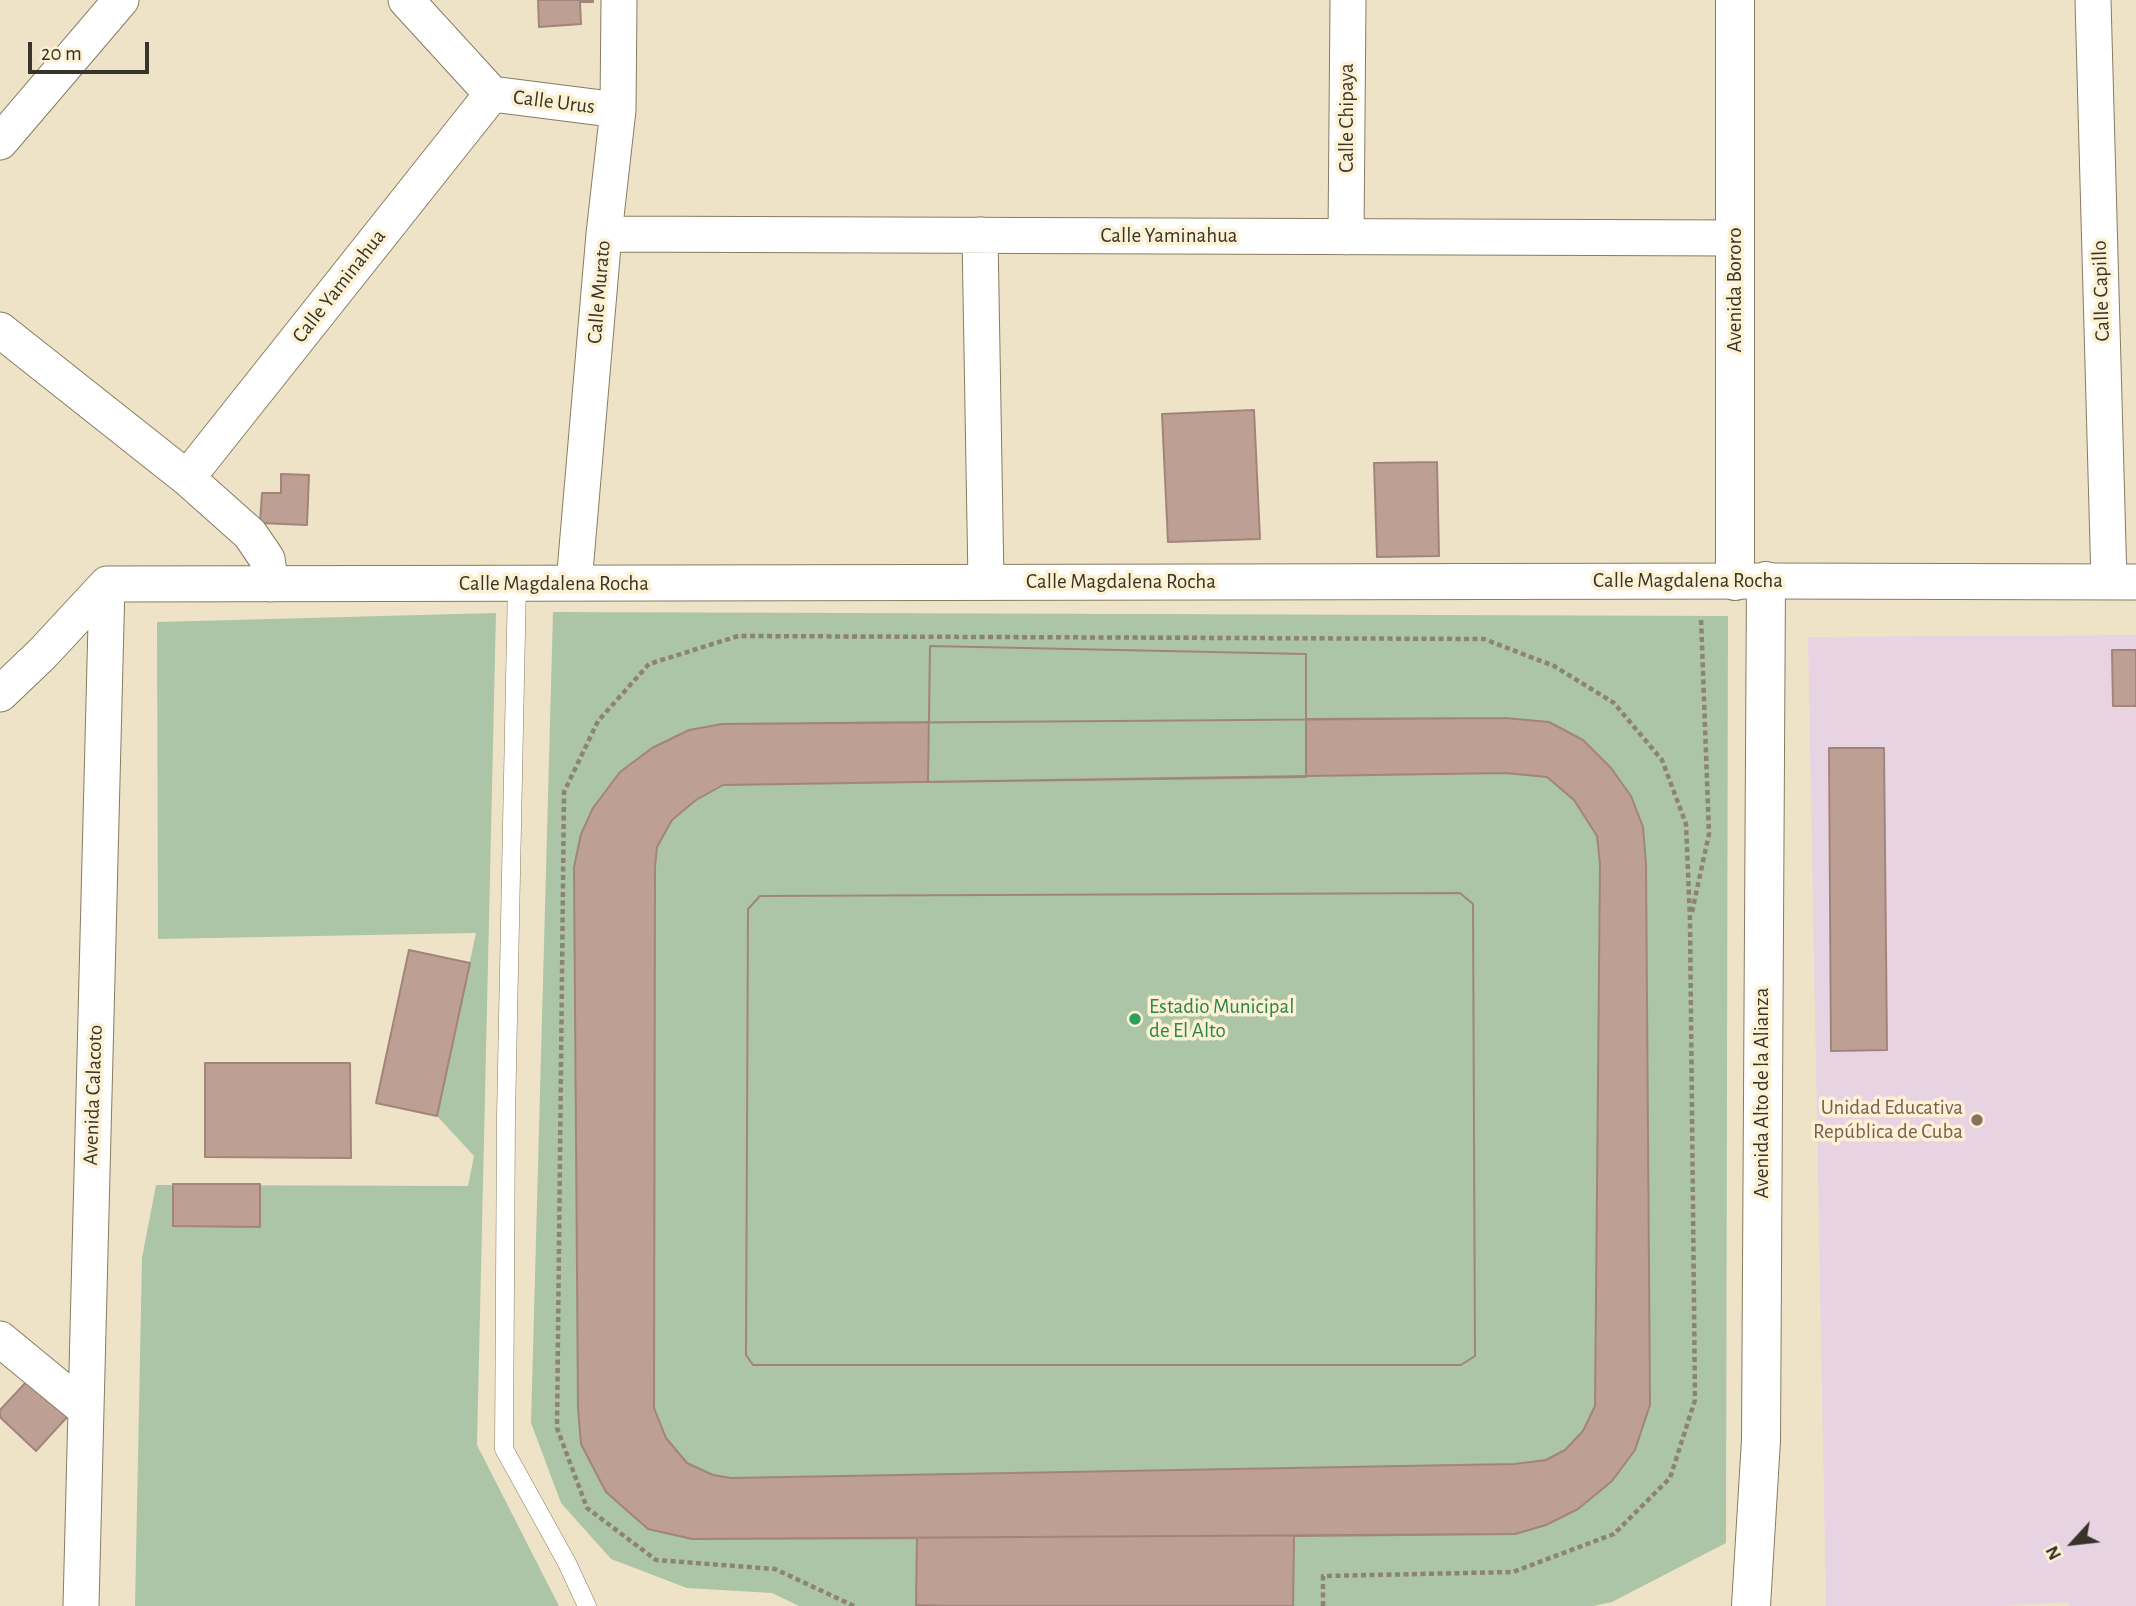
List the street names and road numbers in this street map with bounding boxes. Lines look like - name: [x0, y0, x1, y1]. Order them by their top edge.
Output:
- street label: Calle Chipaya: [1334, 63, 1360, 173]
- street label: Calle Urus: [512, 84, 596, 120]
- street label: Calle Yaminahua: [1100, 223, 1238, 249]
- street label: Calle Yaminahua: [287, 224, 391, 348]
- street label: Avenida Bororo: [1722, 227, 1748, 353]
- street label: Calle Murato: [582, 239, 616, 345]
- street label: Calle Capillo: [2087, 240, 2115, 342]
- street label: Calle Magdalena Rocha: [1593, 568, 1783, 594]
- street label: Calle Magdalena Rocha: [1026, 569, 1216, 595]
- street label: Calle Magdalena Rocha: [459, 571, 649, 597]
- street label: Avenida Alto de la Alianza: [1749, 988, 1775, 1198]
- street label: Avenida Calacoto: [78, 1024, 108, 1166]

